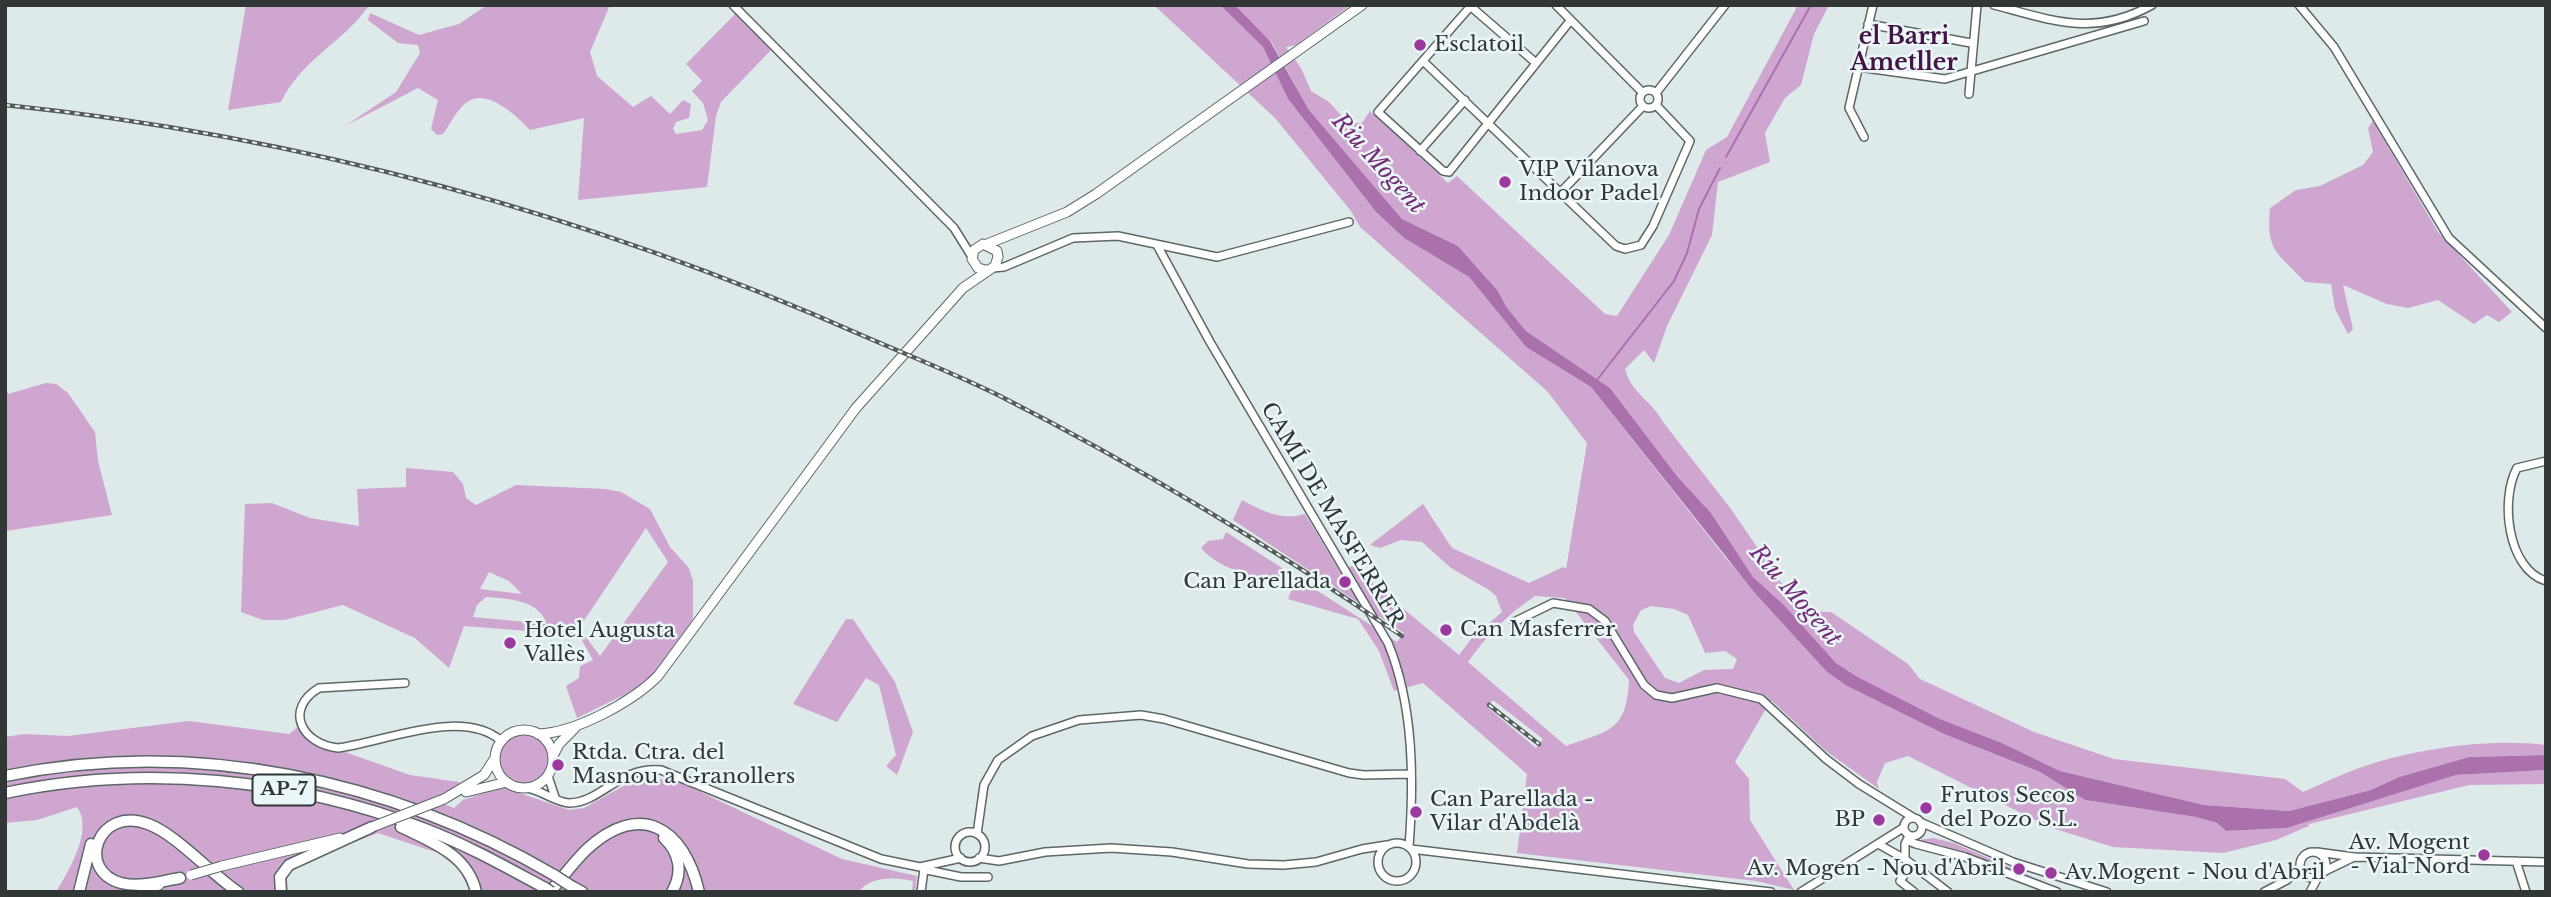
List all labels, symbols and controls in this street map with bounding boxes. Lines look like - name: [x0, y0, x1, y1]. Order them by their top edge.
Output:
- district label: el Barri Ametller: [1850, 24, 1958, 78]
- place label: Esclatoil: [1434, 32, 1524, 58]
- marker: Esclatoil: [1412, 37, 1428, 53]
- water label: Riu Mogent: [1326, 108, 1430, 220]
- place label: VIP Vilanova Indoor Padel: [1519, 157, 1659, 207]
- marker: VIP Vilanova Indoor Padel: [1497, 174, 1513, 190]
- street label: CAMÍ DE MASFERRER: [1255, 398, 1409, 632]
- water label: Riu Mogent: [1743, 540, 1847, 652]
- place label: Can Parellada: [1183, 569, 1331, 595]
- marker: Can Parellada: [1337, 574, 1353, 590]
- place label: Can Masferrer: [1460, 617, 1615, 643]
- place label: Hotel Augusta Vallès: [524, 618, 675, 668]
- marker: Can Masferrer: [1438, 622, 1454, 638]
- marker: Hotel Augusta Vallès: [502, 635, 518, 651]
- place label: Rtda. Ctra. del Masnou a Granollers: [572, 740, 795, 790]
- marker: Rtda. Ctra. del Masnou a Granollers: [550, 757, 566, 773]
- road number: AP-7: [252, 775, 316, 806]
- place label: Frutos Secos del Pozo S.L.: [1940, 783, 2078, 833]
- place label: Can Parellada - Vilar d'Abdelà: [1430, 787, 1593, 837]
- marker: Frutos Secos del Pozo S.L.: [1918, 800, 1934, 816]
- marker: Can Parellada - Vilar d'Abdelà: [1408, 804, 1424, 820]
- place label: BP: [1835, 807, 1865, 833]
- marker: BP: [1871, 812, 1887, 828]
- place label: Av. Mogent - Vial Nord: [2349, 830, 2470, 880]
- marker: Av. Mogent - Vial Nord: [2476, 847, 2492, 863]
- place label: Av. Mogen - Nou d'Abril: [1747, 856, 2005, 882]
- place label: Av.Mogent - Nou d'Abril: [2065, 860, 2325, 886]
- marker: Av. Mogen - Nou d'Abril: [2011, 861, 2027, 877]
- marker: Av.Mogent - Nou d'Abril: [2043, 865, 2059, 881]

